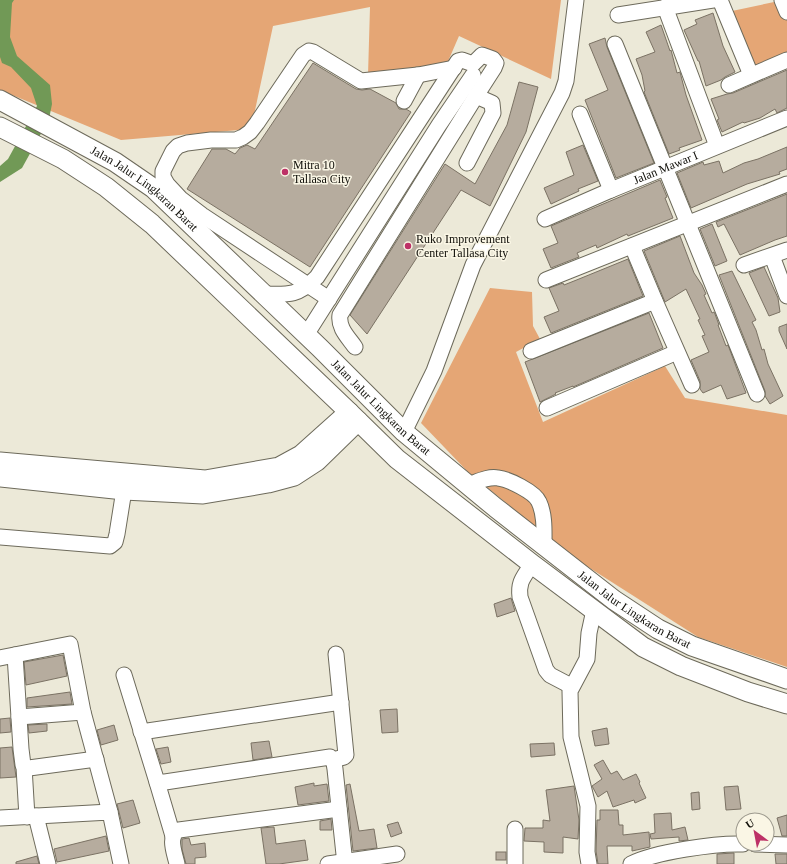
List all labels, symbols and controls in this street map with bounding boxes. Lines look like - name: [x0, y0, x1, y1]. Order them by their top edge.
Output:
- street label: Jalan Jalur Lingkaran Barat: [88, 143, 201, 235]
- street label: Jalan Mawar I: [631, 148, 700, 187]
- place label: Mitra 10 Tallasa City: [293, 158, 350, 186]
- marker: Mitra 10 Tallasa City: [280, 167, 290, 177]
- place label: Ruko Improvement Center Tallasa City: [416, 232, 510, 260]
- marker: Ruko Improvement Center Tallasa City: [403, 241, 413, 251]
- street label: Jalan Jalur Lingkaran Barat: [328, 356, 434, 458]
- street label: Jalan Jalur Lingkaran Barat: [575, 567, 694, 652]
- north arrow: [735, 812, 775, 852]
- text: U: [743, 816, 756, 831]

